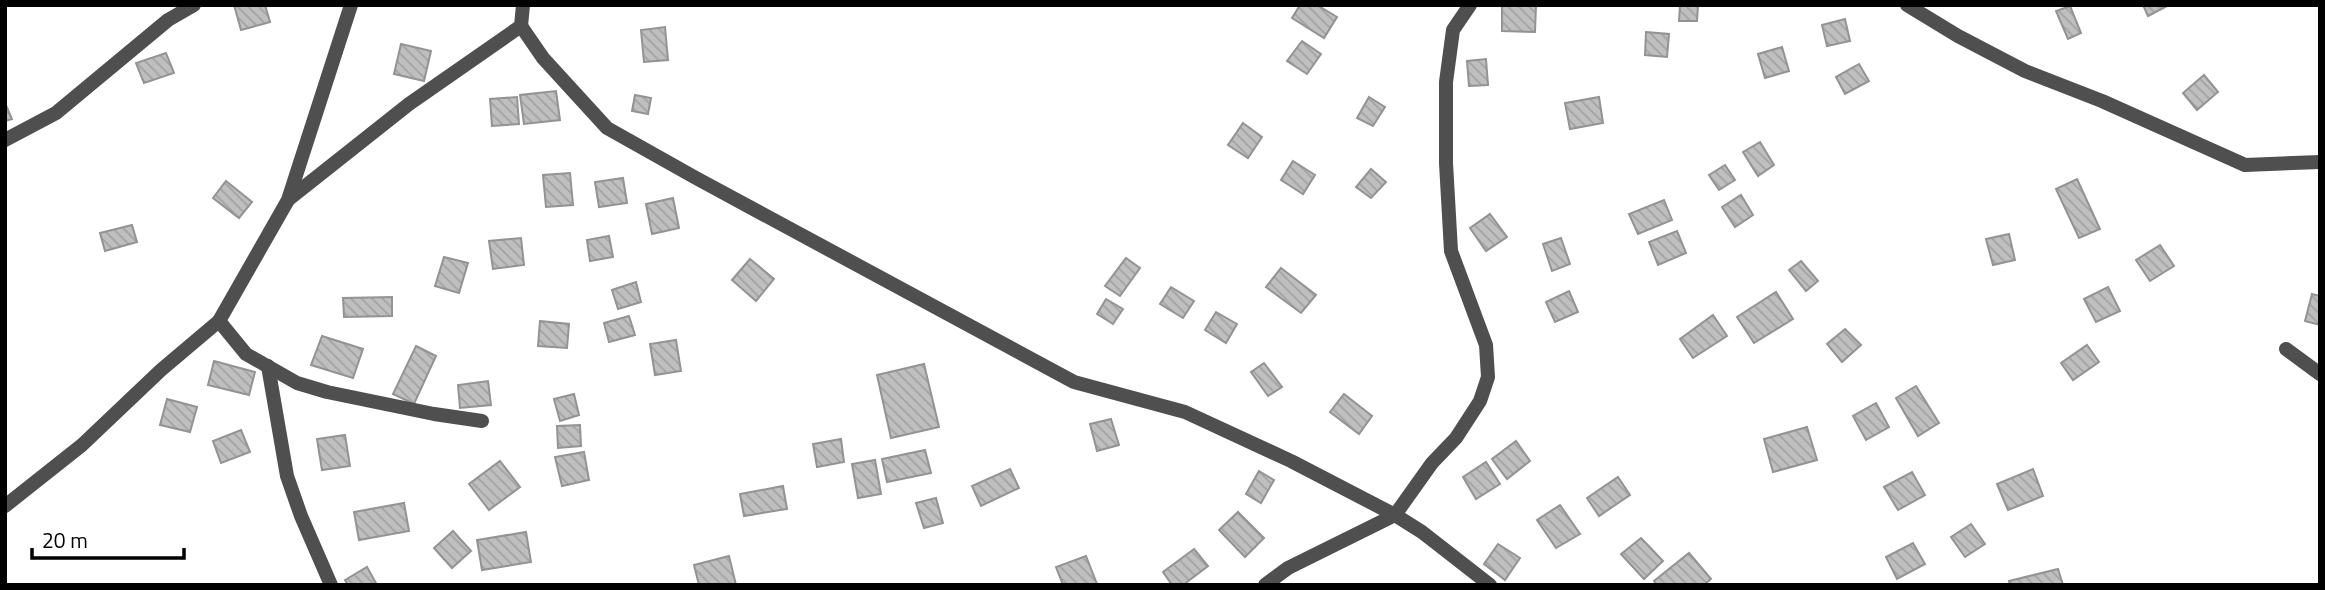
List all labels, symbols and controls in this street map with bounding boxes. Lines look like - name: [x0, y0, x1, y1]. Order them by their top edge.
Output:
- scale bar: [32, 516, 184, 560]
- text: 20 m: [42, 524, 88, 556]

